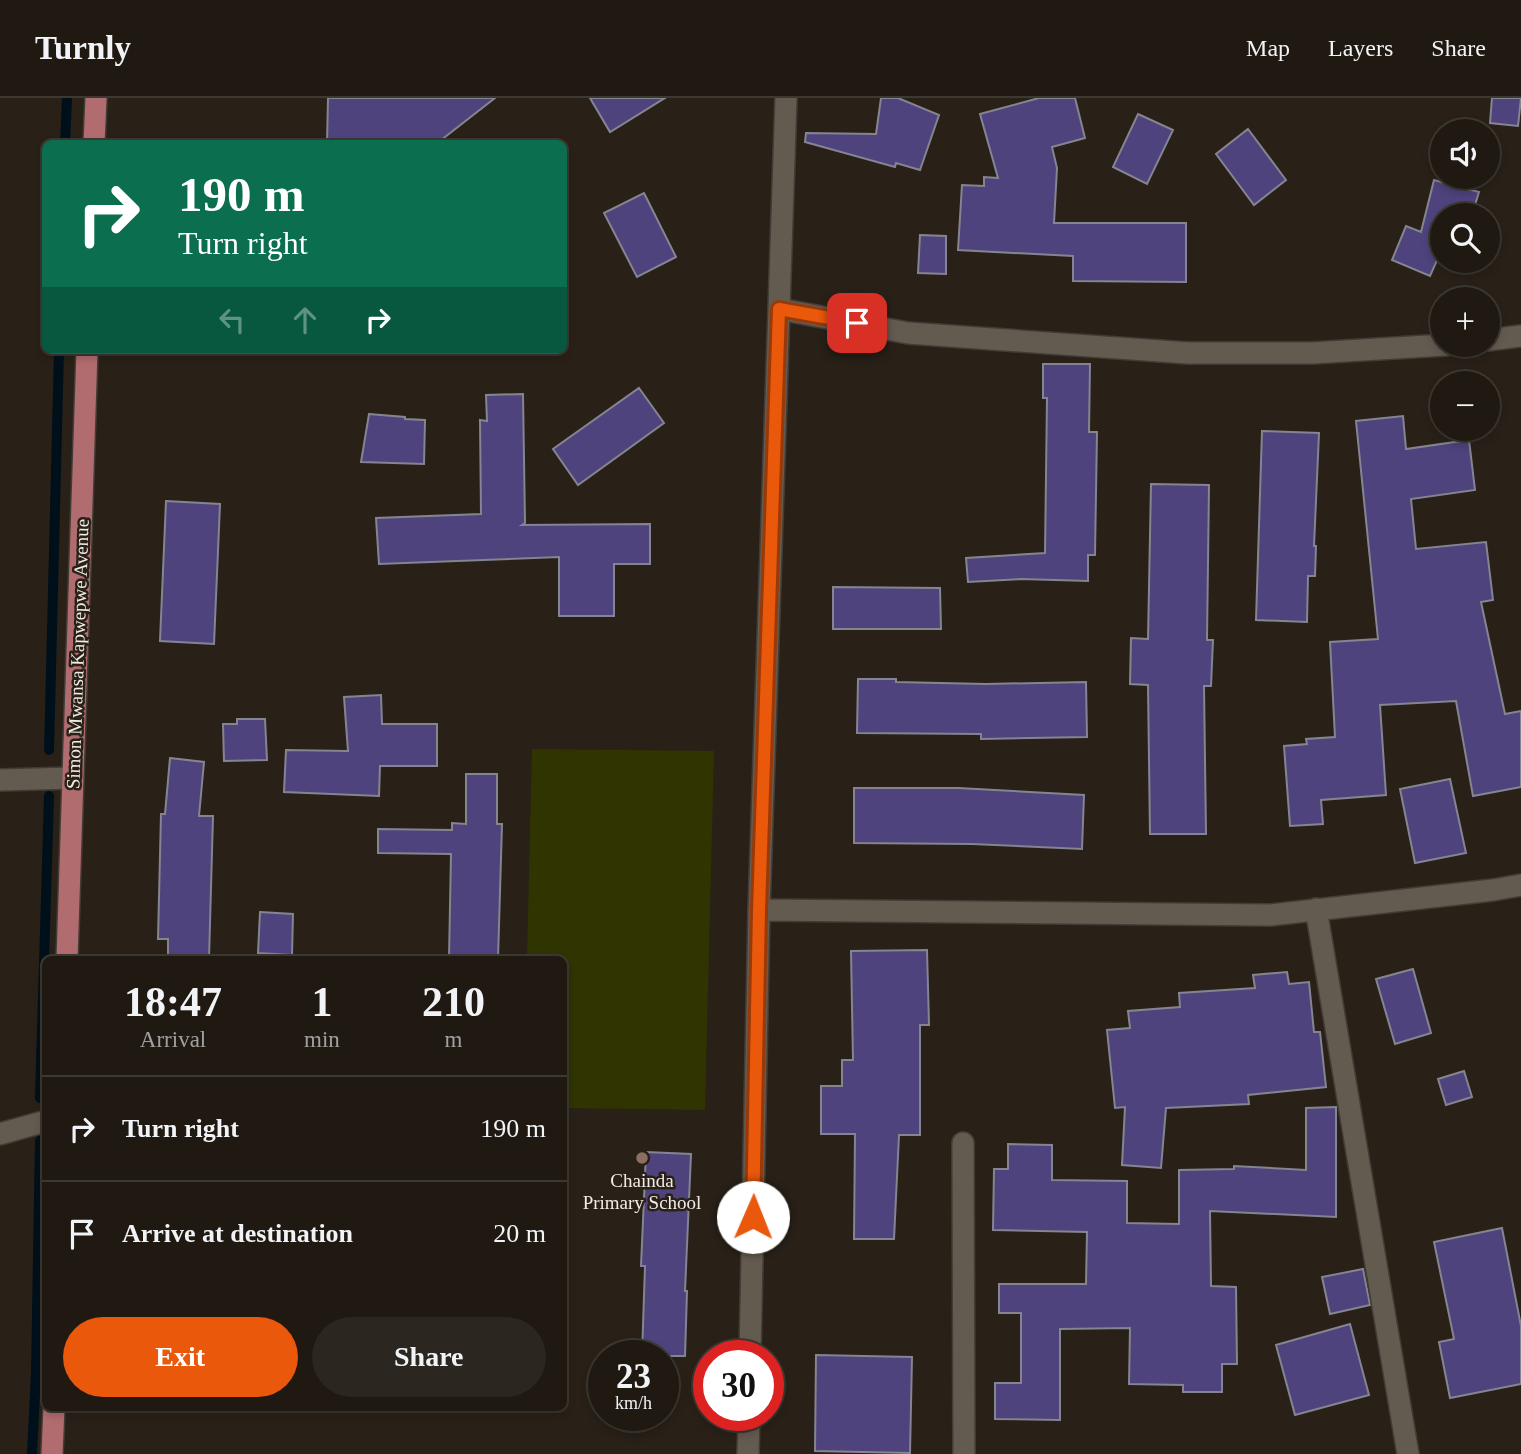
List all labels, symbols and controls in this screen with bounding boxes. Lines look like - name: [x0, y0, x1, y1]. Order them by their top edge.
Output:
- text: Turnly: [35, 30, 131, 66]
- text: Map: [1246, 35, 1290, 61]
- text: Layers: [1328, 35, 1393, 61]
- text: Share: [1431, 35, 1486, 61]
- map controls: [1430, 119, 1500, 441]
- button: sound: [1430, 119, 1500, 189]
- text: 190 m: [178, 167, 305, 222]
- icon: right: [63, 168, 154, 259]
- button: search: [1430, 203, 1500, 273]
- text: Turn right: [178, 225, 308, 261]
- button: +: [1430, 287, 1500, 357]
- pin: [827, 293, 887, 353]
- icon: left: [213, 301, 251, 339]
- icon: ahead: [286, 301, 324, 339]
- icon: right: [359, 301, 397, 339]
- icon: arrive: [838, 304, 876, 342]
- button: −: [1430, 371, 1500, 441]
- street label: Simon Mwansa Kapwepwe Avenue: [62, 519, 93, 789]
- text: 18:47: [124, 979, 222, 1025]
- text: 1: [311, 979, 332, 1025]
- text: 210: [422, 979, 485, 1025]
- text: Arrival: [140, 1027, 206, 1052]
- text: min: [304, 1027, 340, 1052]
- text: m: [444, 1027, 462, 1052]
- icon: right: [63, 1110, 101, 1148]
- text: Turn right: [122, 1114, 239, 1143]
- text: 190 m: [480, 1114, 546, 1143]
- marker: Chainda Primary School: [634, 1150, 650, 1166]
- place label: Chainda Primary School: [583, 1170, 701, 1213]
- position arrow: [716, 1180, 790, 1254]
- icon: arrive: [63, 1215, 101, 1253]
- text: Arrive at destination: [122, 1219, 353, 1248]
- text: 20 m: [493, 1219, 546, 1248]
- button: Exit: [63, 1317, 298, 1397]
- button: Share: [312, 1317, 546, 1397]
- speed limit sign: 30: [693, 1340, 784, 1431]
- text: 23: [616, 1357, 651, 1396]
- text: km/h: [615, 1393, 652, 1413]

